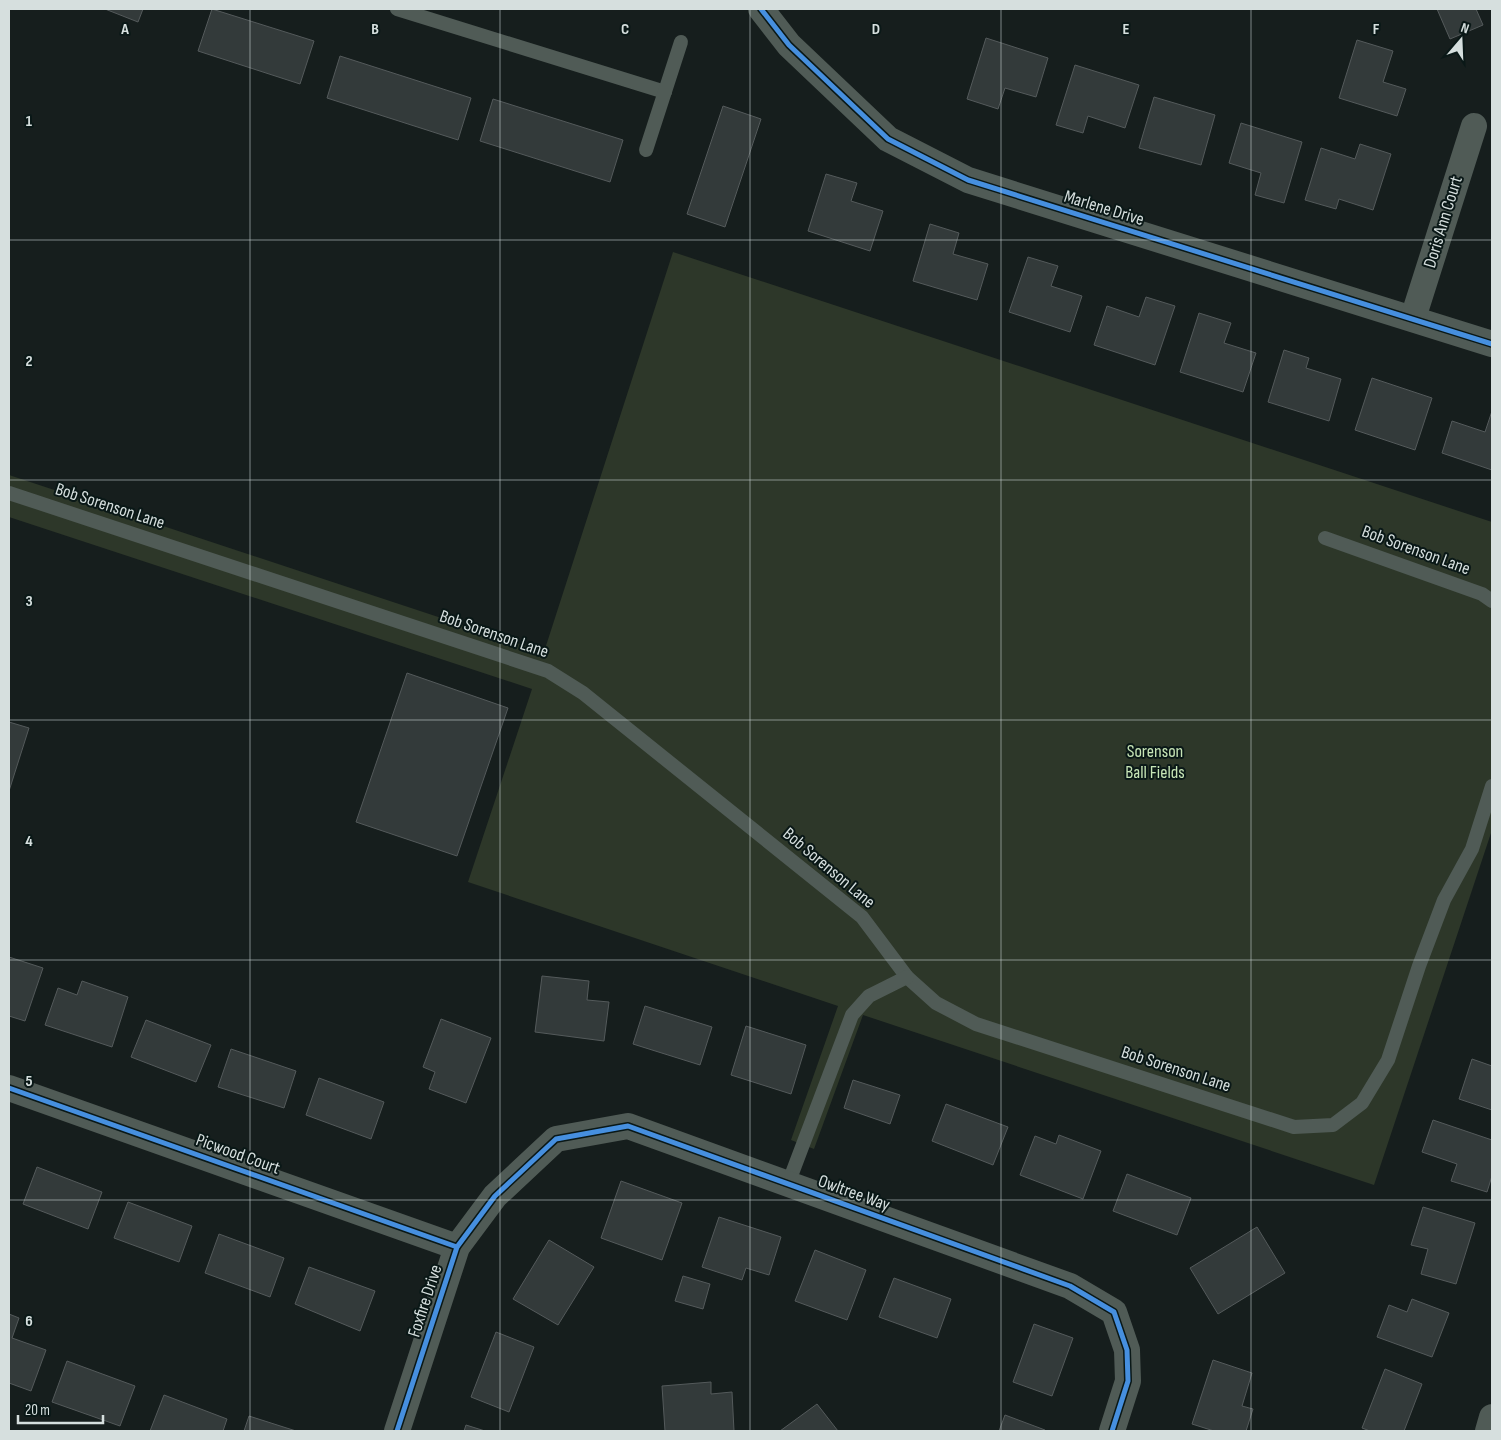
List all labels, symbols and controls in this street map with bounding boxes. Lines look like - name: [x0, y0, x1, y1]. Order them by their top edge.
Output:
- north arrow: [1436, 15, 1486, 65]
- text: N: [1459, 19, 1471, 37]
- text: A: [120, 20, 129, 39]
- text: B: [371, 20, 379, 39]
- text: C: [621, 20, 629, 39]
- text: D: [872, 20, 880, 39]
- text: E: [1123, 20, 1130, 39]
- text: F: [1373, 20, 1380, 39]
- text: 1: [26, 112, 33, 131]
- street label: Doris Ann Court: [1419, 173, 1467, 270]
- street label: Marlene Drive: [1061, 186, 1147, 230]
- text: 2: [25, 352, 33, 371]
- street label: Bob Sorenson Lane: [53, 478, 167, 534]
- street label: Bob Sorenson Lane: [1359, 521, 1473, 579]
- text: 3: [25, 592, 33, 611]
- street label: Bob Sorenson Lane: [437, 606, 551, 662]
- park label: Sorenson Ball Fields: [1125, 741, 1185, 783]
- street label: Bob Sorenson Lane: [779, 823, 879, 913]
- text: 4: [25, 832, 33, 851]
- street label: Bob Sorenson Lane: [1119, 1041, 1233, 1097]
- text: 5: [25, 1072, 33, 1091]
- street label: Picwood Court: [193, 1129, 283, 1179]
- street label: Owltree Way: [815, 1170, 893, 1216]
- street label: Foxfire Drive: [403, 1262, 447, 1340]
- text: 6: [25, 1312, 33, 1331]
- scale bar: [18, 1392, 102, 1424]
- text: 20 m: [25, 1401, 50, 1420]

